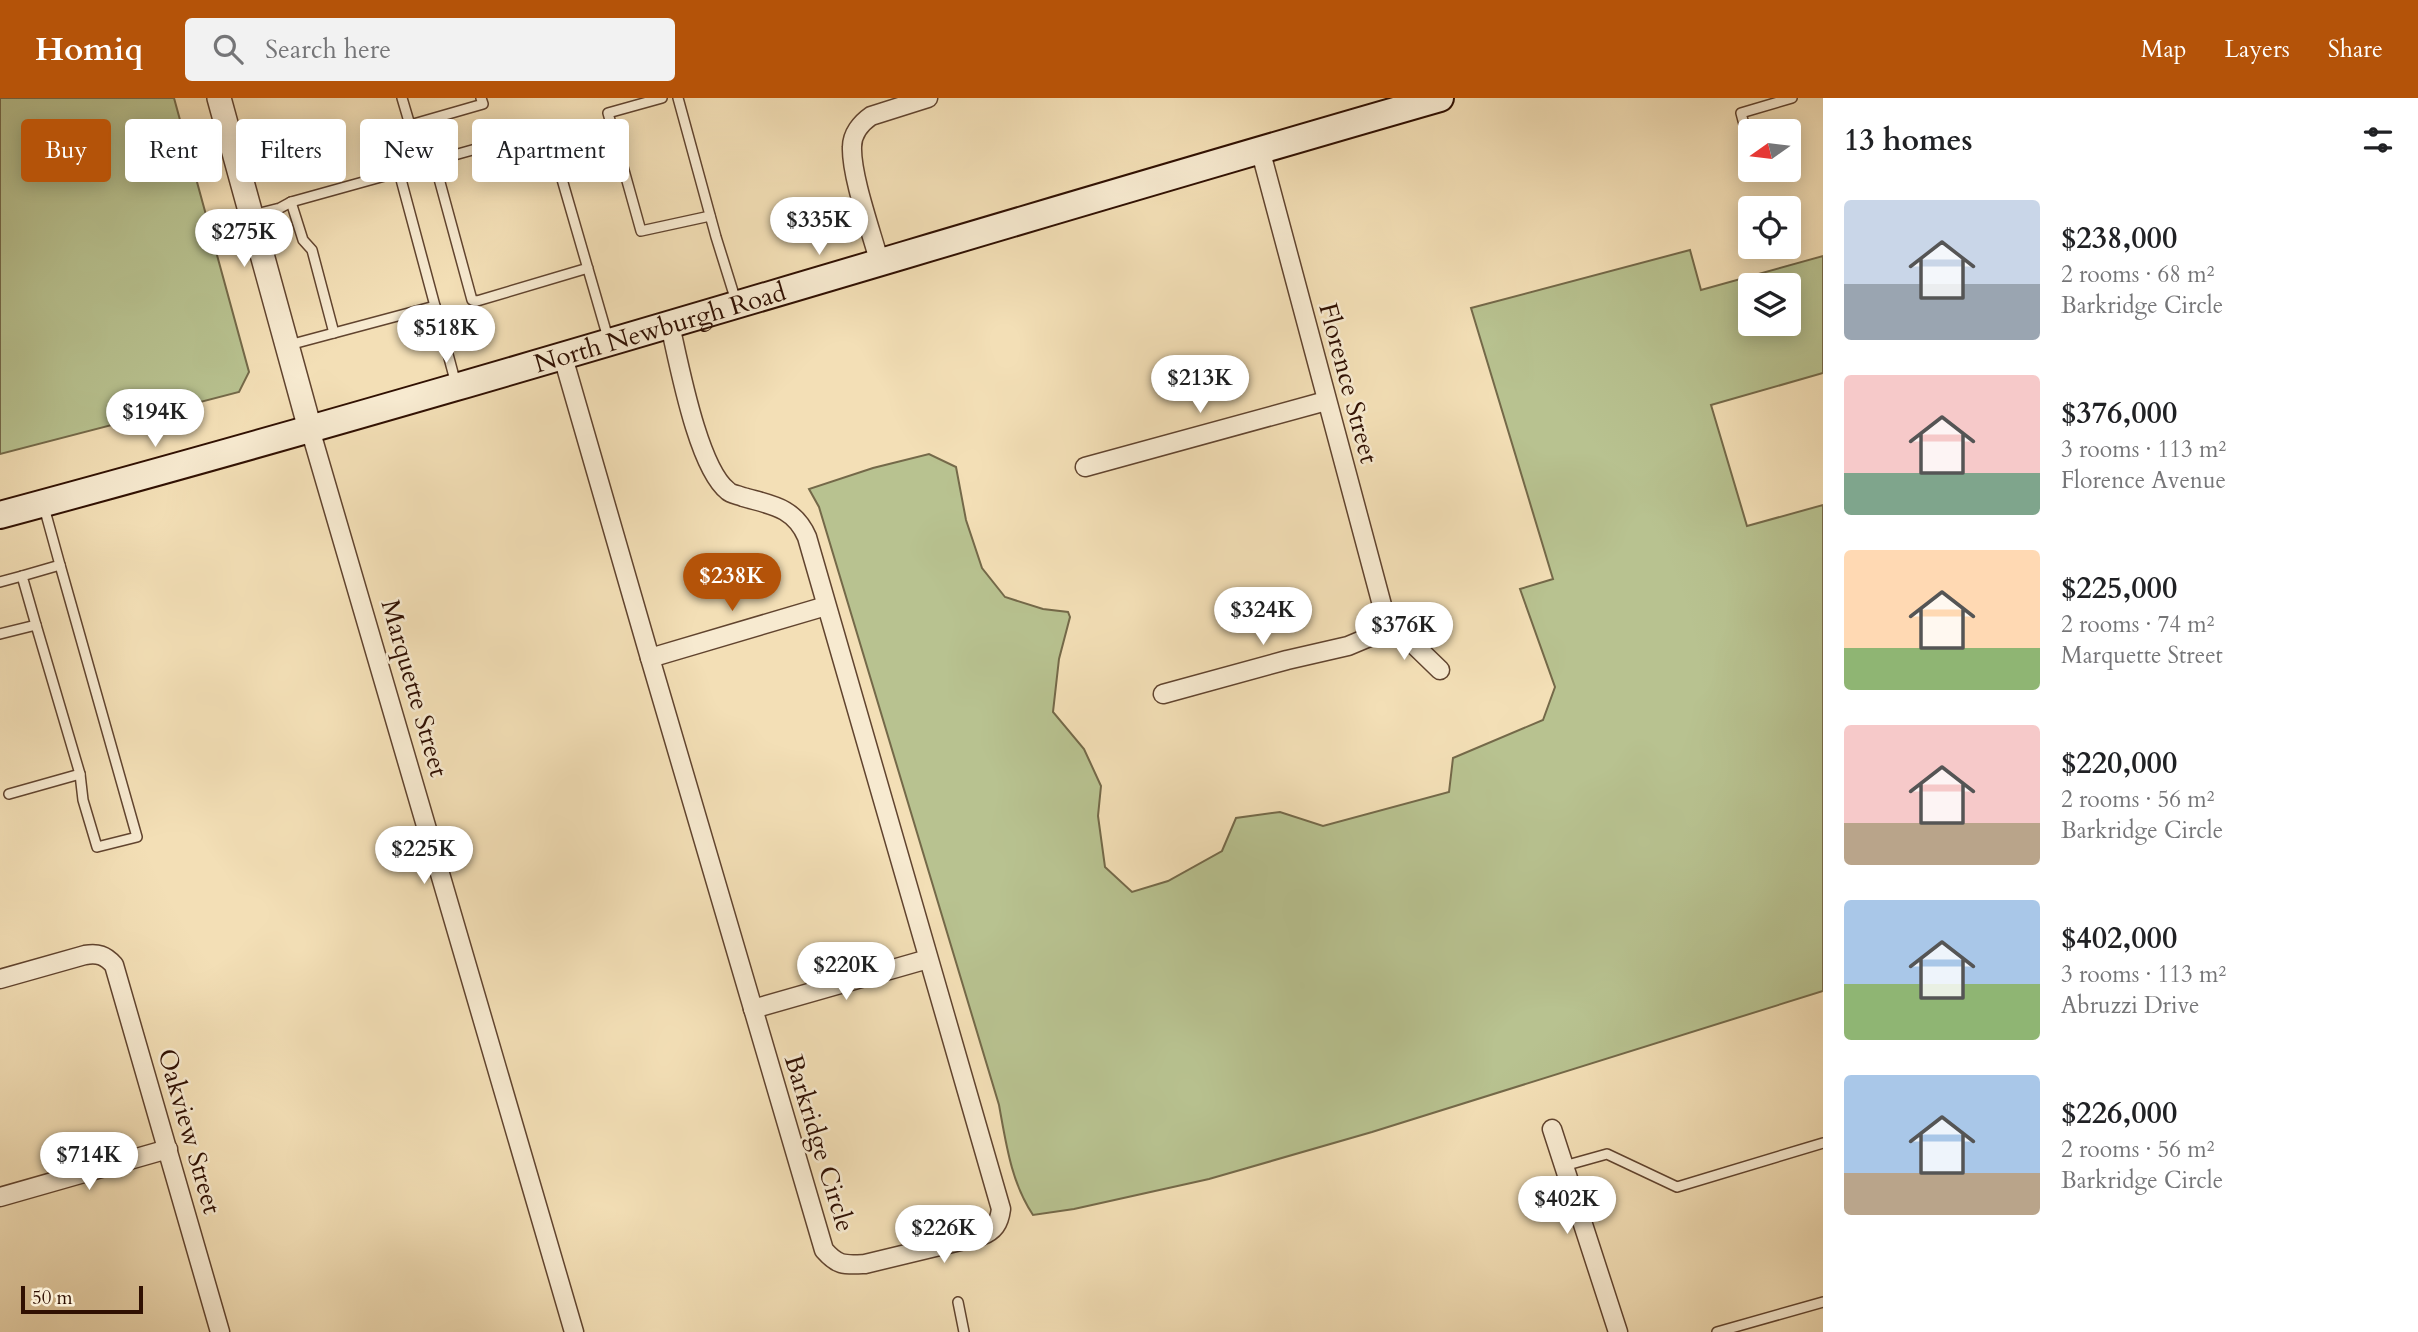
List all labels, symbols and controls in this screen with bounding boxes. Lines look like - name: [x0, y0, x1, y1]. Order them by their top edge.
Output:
- search box: [185, 18, 675, 81]
- text: Homiq: [35, 27, 143, 72]
- icon: search: [209, 30, 247, 68]
- text: Search here: [265, 32, 391, 67]
- text: Map: [2141, 33, 2187, 66]
- text: Layers: [2225, 33, 2290, 66]
- text: Share: [2328, 33, 2383, 66]
- chip: Buy: [21, 119, 111, 182]
- chip: Rent: [125, 119, 222, 182]
- chip: Filters: [236, 119, 346, 182]
- chip: New: [360, 119, 458, 182]
- chip: Apartment: [472, 119, 629, 182]
- north arrow: [1738, 119, 1801, 182]
- map controls: [1738, 119, 1801, 336]
- text: 13 homes: [1844, 120, 1973, 161]
- icon: filters: [2359, 121, 2397, 159]
- button: locate: [1738, 196, 1801, 259]
- pin: $335K: [770, 198, 868, 257]
- text: $335K: [786, 204, 852, 235]
- pin: $275K: [195, 209, 293, 269]
- text: $275K: [211, 216, 277, 247]
- text: $238,000: [2061, 218, 2177, 259]
- icon: home: [1900, 228, 1984, 312]
- text: 2 rooms · 68 m²: [2061, 259, 2214, 290]
- button: layers: [1738, 273, 1801, 336]
- street label: North Newburgh Road: [530, 274, 790, 381]
- text: Barkridge Circle: [2061, 290, 2223, 321]
- street label: Florence Street: [1310, 299, 1387, 467]
- pin: $518K: [397, 306, 495, 365]
- text: $518K: [413, 312, 479, 343]
- pin: $213K: [1151, 356, 1249, 415]
- text: $213K: [1167, 362, 1233, 393]
- pin: $194K: [106, 390, 204, 449]
- text: $376,000: [2061, 393, 2177, 434]
- text: $194K: [122, 396, 188, 427]
- icon: home: [1900, 403, 1984, 487]
- text: 3 rooms · 113 m²: [2061, 434, 2226, 465]
- text: Florence Avenue: [2061, 465, 2226, 496]
- pin: $238K: [683, 554, 781, 613]
- text: $238K: [699, 560, 765, 591]
- text: $225,000: [2061, 568, 2177, 609]
- icon: home: [1900, 578, 1984, 662]
- pin: $324K: [1214, 588, 1312, 647]
- text: $324K: [1230, 594, 1296, 625]
- street label: Marquette Street: [372, 595, 457, 781]
- pin: $376K: [1355, 602, 1453, 662]
- text: $376K: [1371, 609, 1437, 640]
- text: 2 rooms · 74 m²: [2061, 609, 2214, 640]
- text: Marquette Street: [2061, 640, 2223, 671]
- text: $220,000: [2061, 743, 2177, 784]
- icon: home: [1900, 753, 1984, 837]
- text: 2 rooms · 56 m²: [2061, 784, 2214, 815]
- text: Barkridge Circle: [2061, 815, 2223, 846]
- pin: $225K: [375, 826, 473, 886]
- text: $225K: [391, 833, 457, 864]
- text: $402,000: [2061, 918, 2177, 959]
- icon: home: [1900, 928, 1984, 1012]
- pin: $220K: [797, 942, 895, 1002]
- text: $220K: [813, 949, 879, 980]
- text: 3 rooms · 113 m²: [2061, 959, 2226, 990]
- text: Abruzzi Drive: [2061, 990, 2200, 1021]
- street label: Oakview Street: [149, 1044, 230, 1218]
- street label: Barkridge Circle: [776, 1050, 863, 1236]
- text: $226,000: [2061, 1093, 2177, 1134]
- icon: home: [1900, 1103, 1984, 1187]
- pin: $714K: [40, 1132, 138, 1192]
- text: 2 rooms · 56 m²: [2061, 1134, 2214, 1165]
- text: $714K: [56, 1139, 122, 1170]
- text: Barkridge Circle: [2061, 1165, 2223, 1196]
- pin: $402K: [1518, 1176, 1616, 1236]
- text: $402K: [1534, 1183, 1600, 1214]
- pin: $226K: [895, 1206, 993, 1265]
- text: $226K: [911, 1212, 977, 1243]
- scale bar: [21, 1283, 144, 1315]
- text: 50 m: [32, 1285, 73, 1311]

